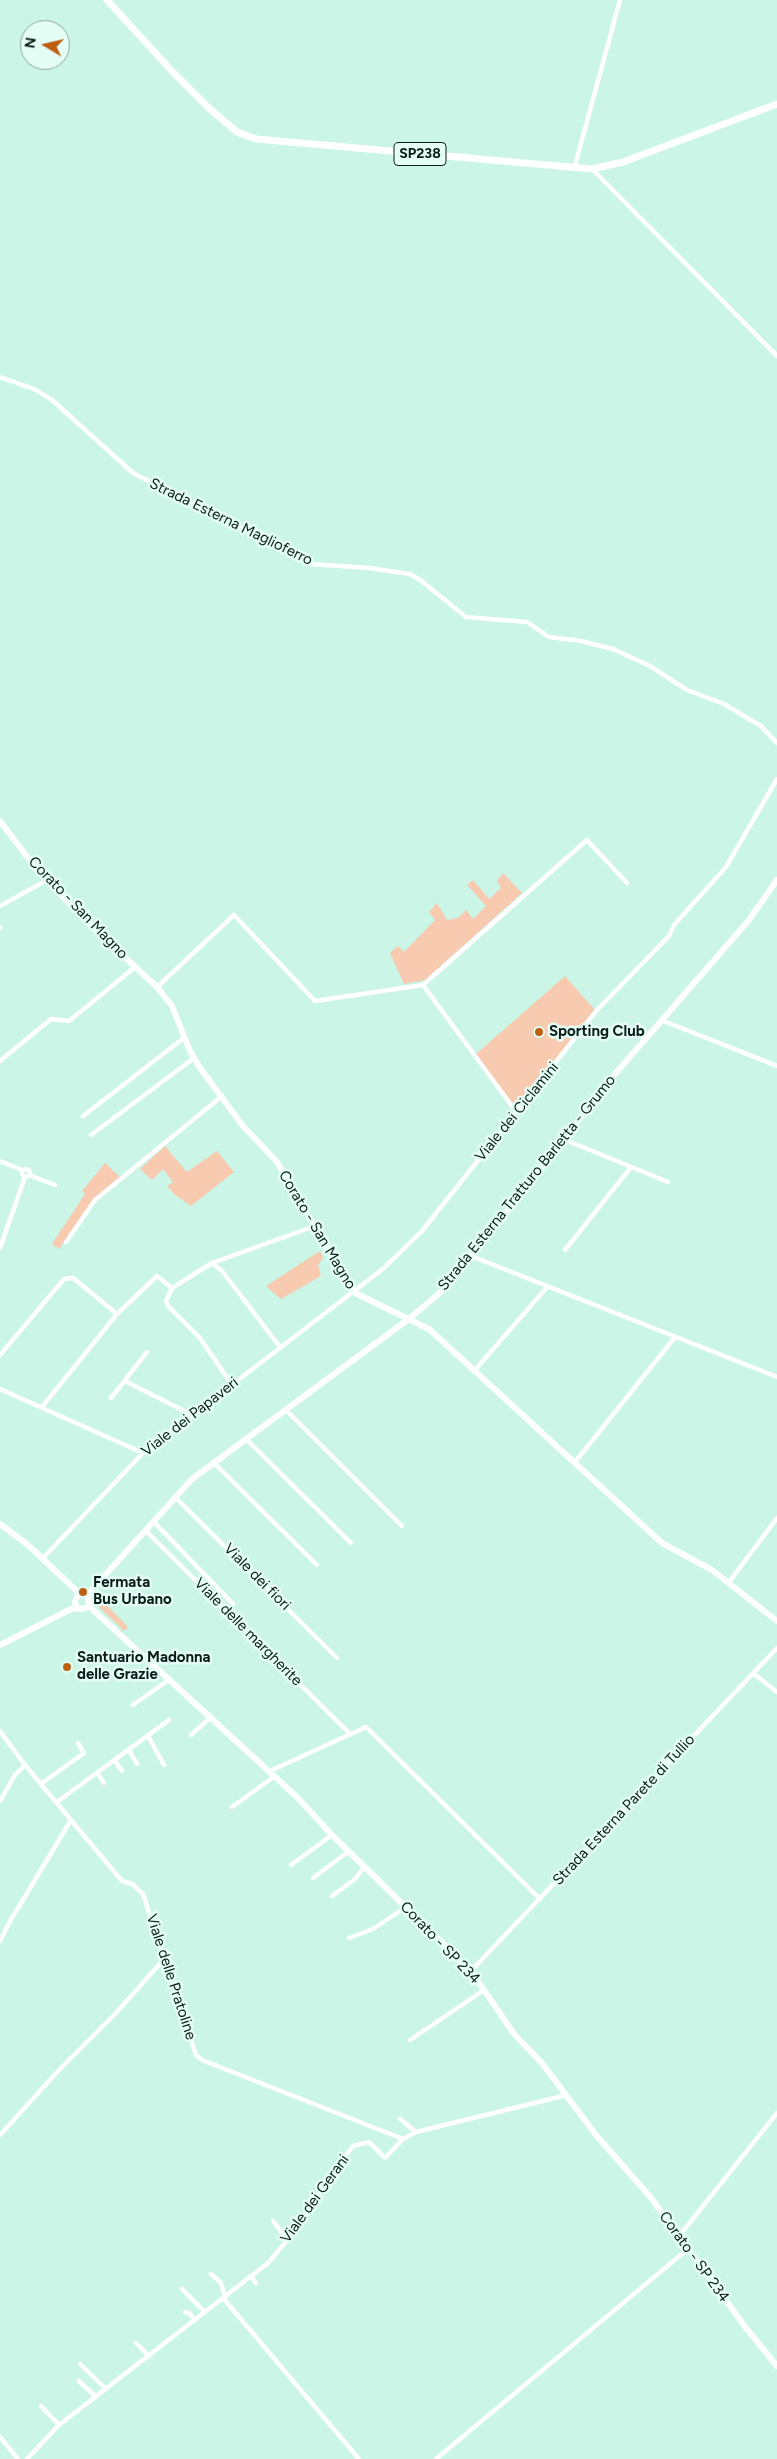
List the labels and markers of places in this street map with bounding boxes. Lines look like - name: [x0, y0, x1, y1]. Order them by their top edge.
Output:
- place label: Sporting Club: [549, 1023, 645, 1041]
- marker: Sporting Club: [533, 1026, 545, 1038]
- place label: Fermata Bus Urbano: [93, 1574, 172, 1609]
- marker: Fermata Bus Urbano: [77, 1586, 89, 1598]
- place label: Santuario Madonna delle Grazie: [77, 1649, 211, 1684]
- marker: Santuario Madonna delle Grazie: [61, 1661, 73, 1673]

